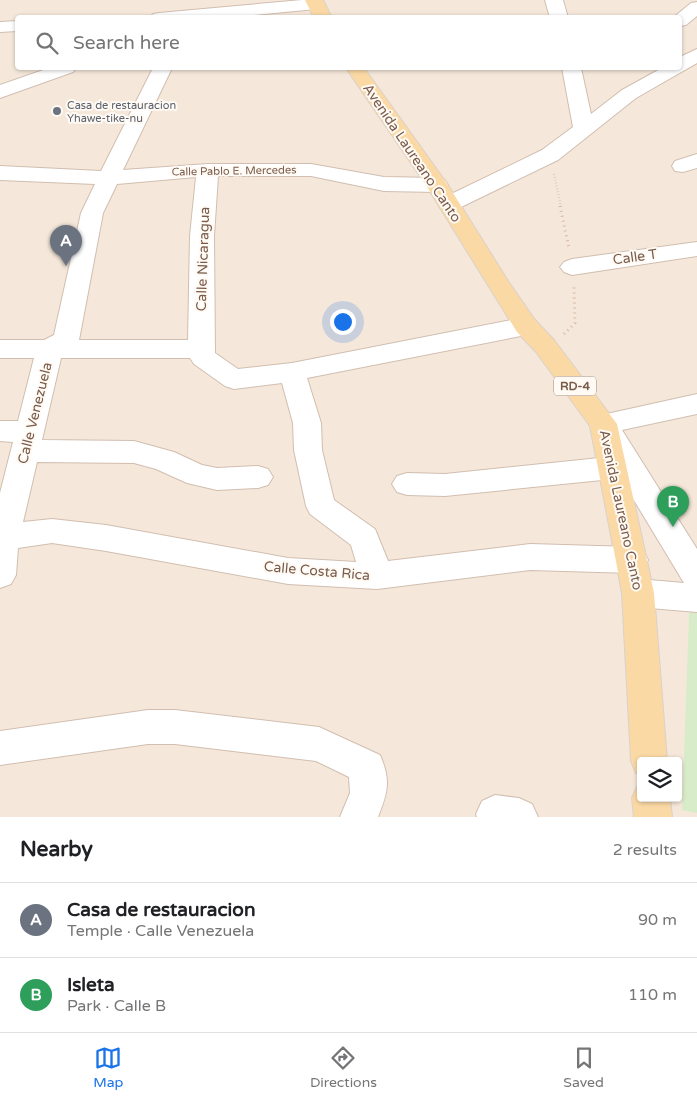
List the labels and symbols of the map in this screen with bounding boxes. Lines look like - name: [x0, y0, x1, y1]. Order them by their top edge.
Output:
- street label: Avenida Laureano Canto: [359, 81, 465, 225]
- place label: Casa de restauracion Yhawe-tike-nu: [67, 99, 176, 125]
- marker: Casa de restauracion Yhawe-tike-nu: [51, 105, 63, 117]
- street label: Calle Pablo E. Mercedes: [171, 163, 297, 179]
- street label: Calle Nicaragua: [193, 206, 213, 312]
- pin: A: [50, 225, 82, 266]
- street label: Calle T: [612, 245, 659, 269]
- your location: [330, 309, 356, 335]
- street label: Calle Venezuela: [14, 360, 56, 466]
- road number: RD-4: [554, 376, 596, 396]
- street label: Avenida Laureano Canto: [596, 428, 646, 592]
- pin: B: [657, 486, 689, 527]
- street label: Calle Costa Rica: [263, 558, 371, 584]

